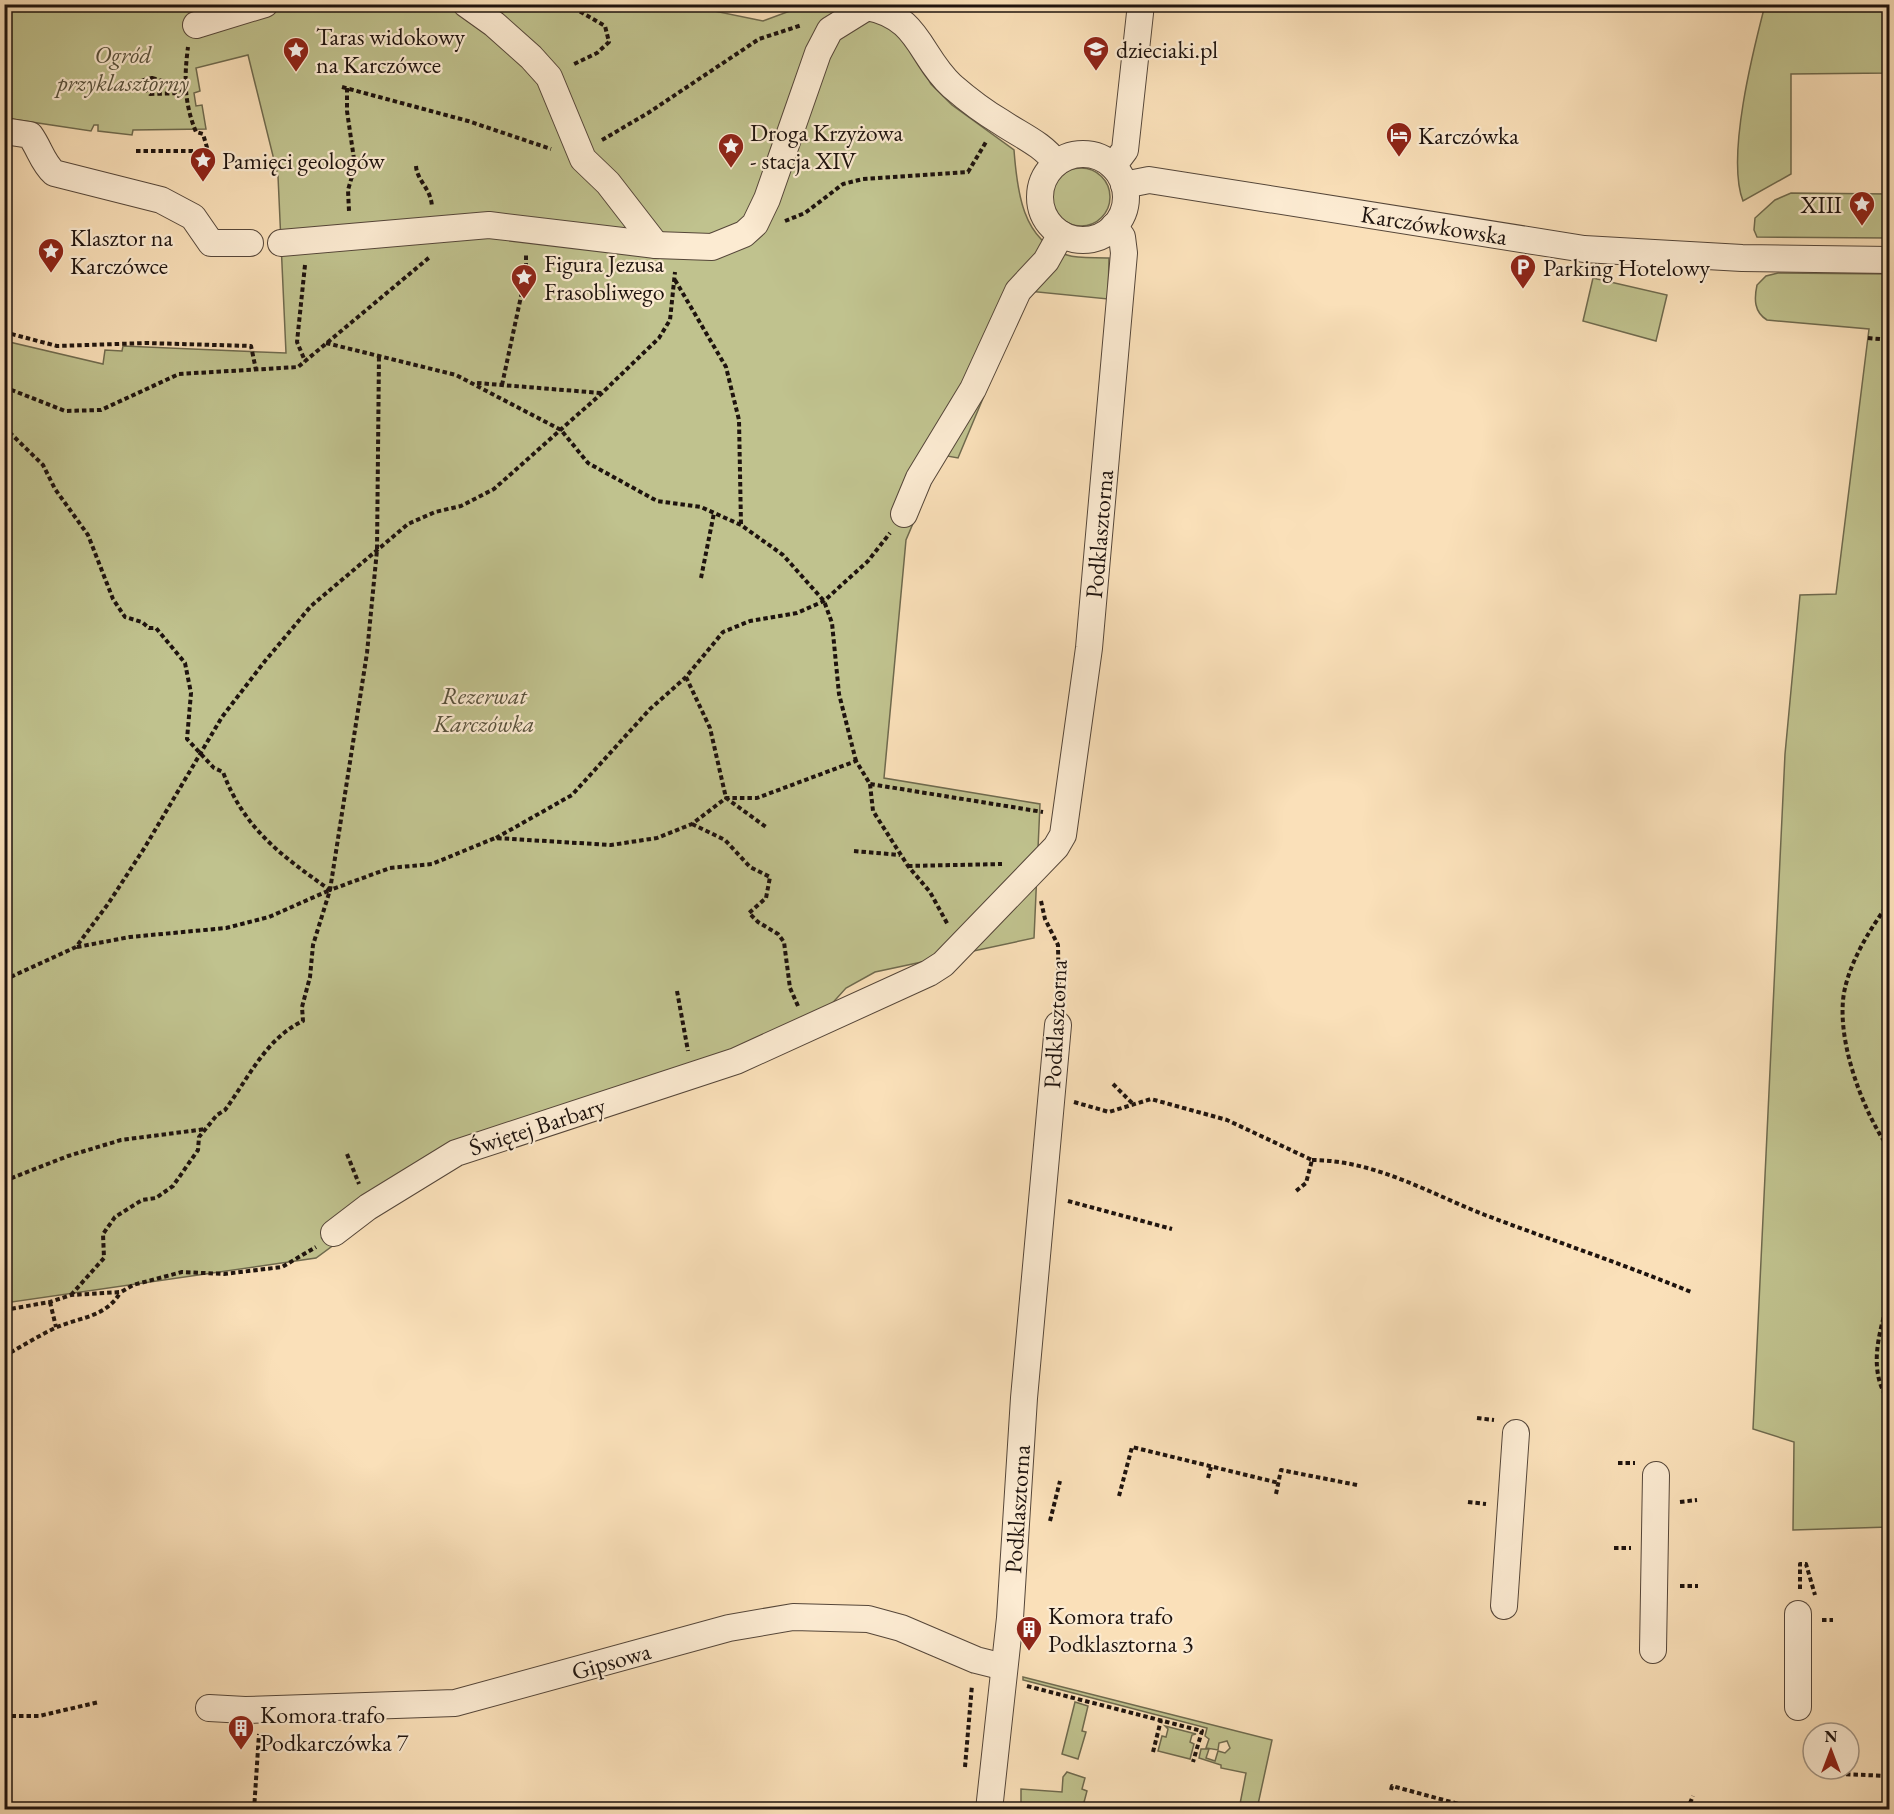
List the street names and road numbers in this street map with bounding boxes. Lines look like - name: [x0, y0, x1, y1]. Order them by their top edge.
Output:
- street label: Karczówkowska: [1359, 198, 1510, 252]
- street label: Podklasztorna: [1078, 468, 1120, 600]
- street label: Podklasztorna: [1036, 958, 1074, 1089]
- street label: Świętej Barbary: [465, 1089, 610, 1163]
- street label: Podklasztorna: [997, 1443, 1037, 1575]
- street label: Gipsowa: [568, 1635, 654, 1687]

